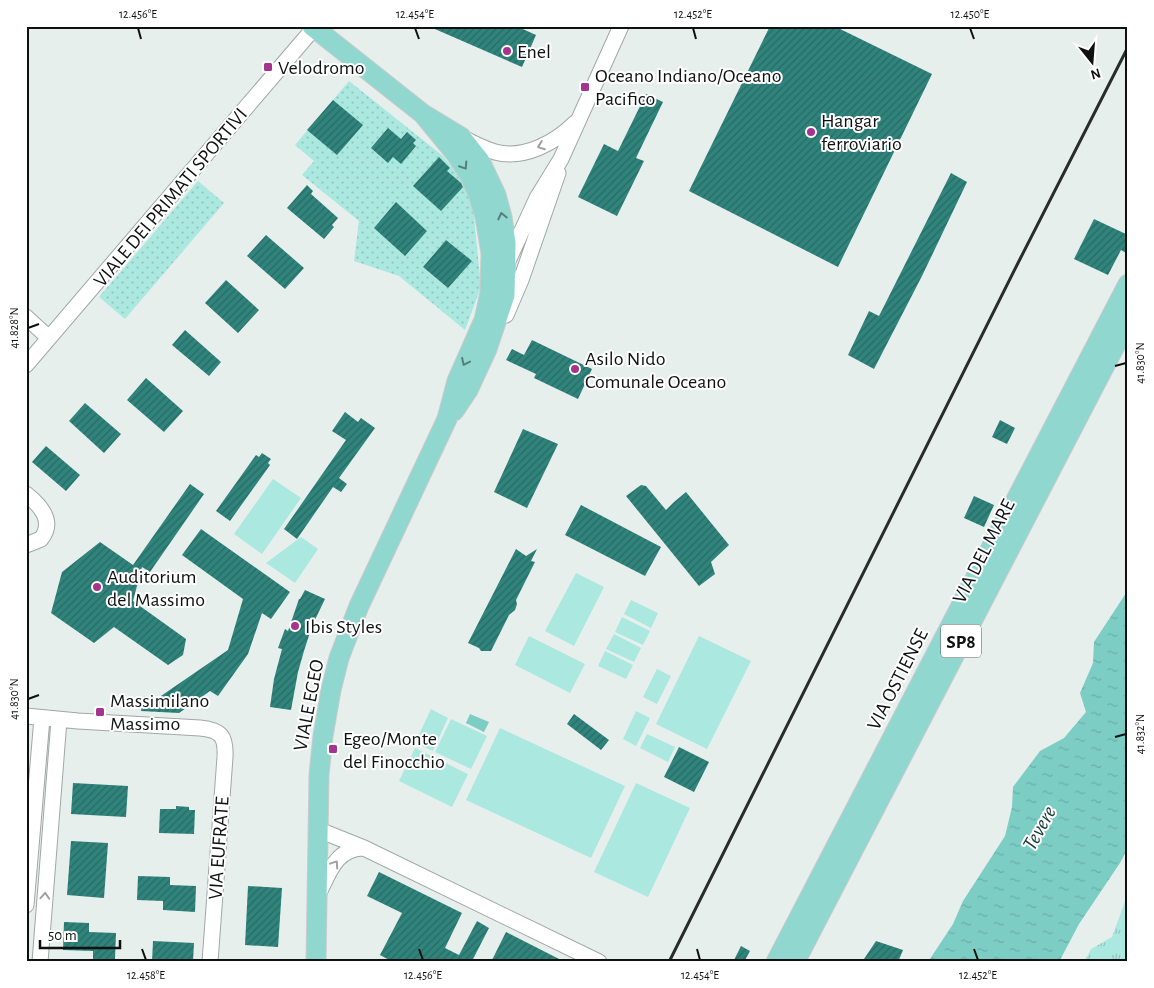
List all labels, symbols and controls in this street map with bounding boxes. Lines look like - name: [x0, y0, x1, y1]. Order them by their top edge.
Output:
- text: 12.456°E: [119, 8, 157, 20]
- text: 12.454°E: [396, 8, 434, 20]
- text: 12.452°E: [674, 8, 712, 20]
- text: 12.450°E: [951, 8, 990, 20]
- north arrow: [1066, 38, 1116, 88]
- place label: Enel: [517, 42, 551, 62]
- marker: Enel: [501, 45, 513, 57]
- place label: Velodromo: [278, 58, 365, 78]
- marker: Velodromo: [262, 61, 274, 73]
- text: N: [1089, 65, 1102, 82]
- place label: Oceano Indiano/Oceano Pacifico: [595, 66, 782, 109]
- marker: Oceano Indiano/Oceano Pacifico: [579, 81, 591, 93]
- street label: VIALE DEI PRIMATI SPORTIVI: [90, 104, 251, 291]
- place label: Hangar ferroviario: [821, 111, 902, 154]
- marker: Hangar ferroviario: [805, 126, 817, 138]
- one-way arrow: [537, 140, 546, 150]
- one-way arrow: [457, 161, 467, 170]
- one-way arrow: [497, 211, 508, 220]
- text: 41.828°N: [8, 307, 20, 349]
- text: 41.830°N: [1134, 342, 1146, 384]
- place label: Asilo Nido Comunale Oceano: [585, 349, 726, 392]
- one-way arrow: [461, 357, 472, 366]
- marker: Asilo Nido Comunale Oceano: [569, 363, 581, 375]
- street label: VIA DEL MARE: [949, 496, 1019, 607]
- place label: Auditorium del Massimo: [107, 567, 205, 610]
- marker: Auditorium del Massimo: [91, 581, 103, 593]
- place label: Ibis Styles: [305, 617, 382, 637]
- marker: Ibis Styles: [289, 620, 301, 632]
- road number: SP8: [941, 624, 981, 658]
- street label: VIA OSTIENSE: [864, 625, 932, 733]
- street label: VIALE EGEO: [290, 658, 328, 753]
- text: 41.830°N: [8, 678, 20, 720]
- place label: Massimilano Massimo: [110, 691, 209, 734]
- marker: Massimilano Massimo: [94, 706, 106, 718]
- text: 41.832°N: [1134, 714, 1146, 754]
- place label: Egeo/Monte del Finocchio: [343, 729, 445, 772]
- marker: Egeo/Monte del Finocchio: [327, 743, 339, 755]
- street label: VIA EUFRATE: [205, 795, 233, 900]
- water label: Tevere: [1019, 802, 1060, 854]
- one-way arrow: [329, 860, 338, 870]
- one-way arrow: [39, 891, 50, 899]
- scale bar: [40, 918, 120, 950]
- text: 50 m: [48, 928, 77, 943]
- text: 12.458°E: [127, 969, 165, 981]
- text: 12.456°E: [404, 969, 442, 981]
- text: 12.454°E: [681, 969, 719, 981]
- text: 12.452°E: [959, 969, 997, 981]

